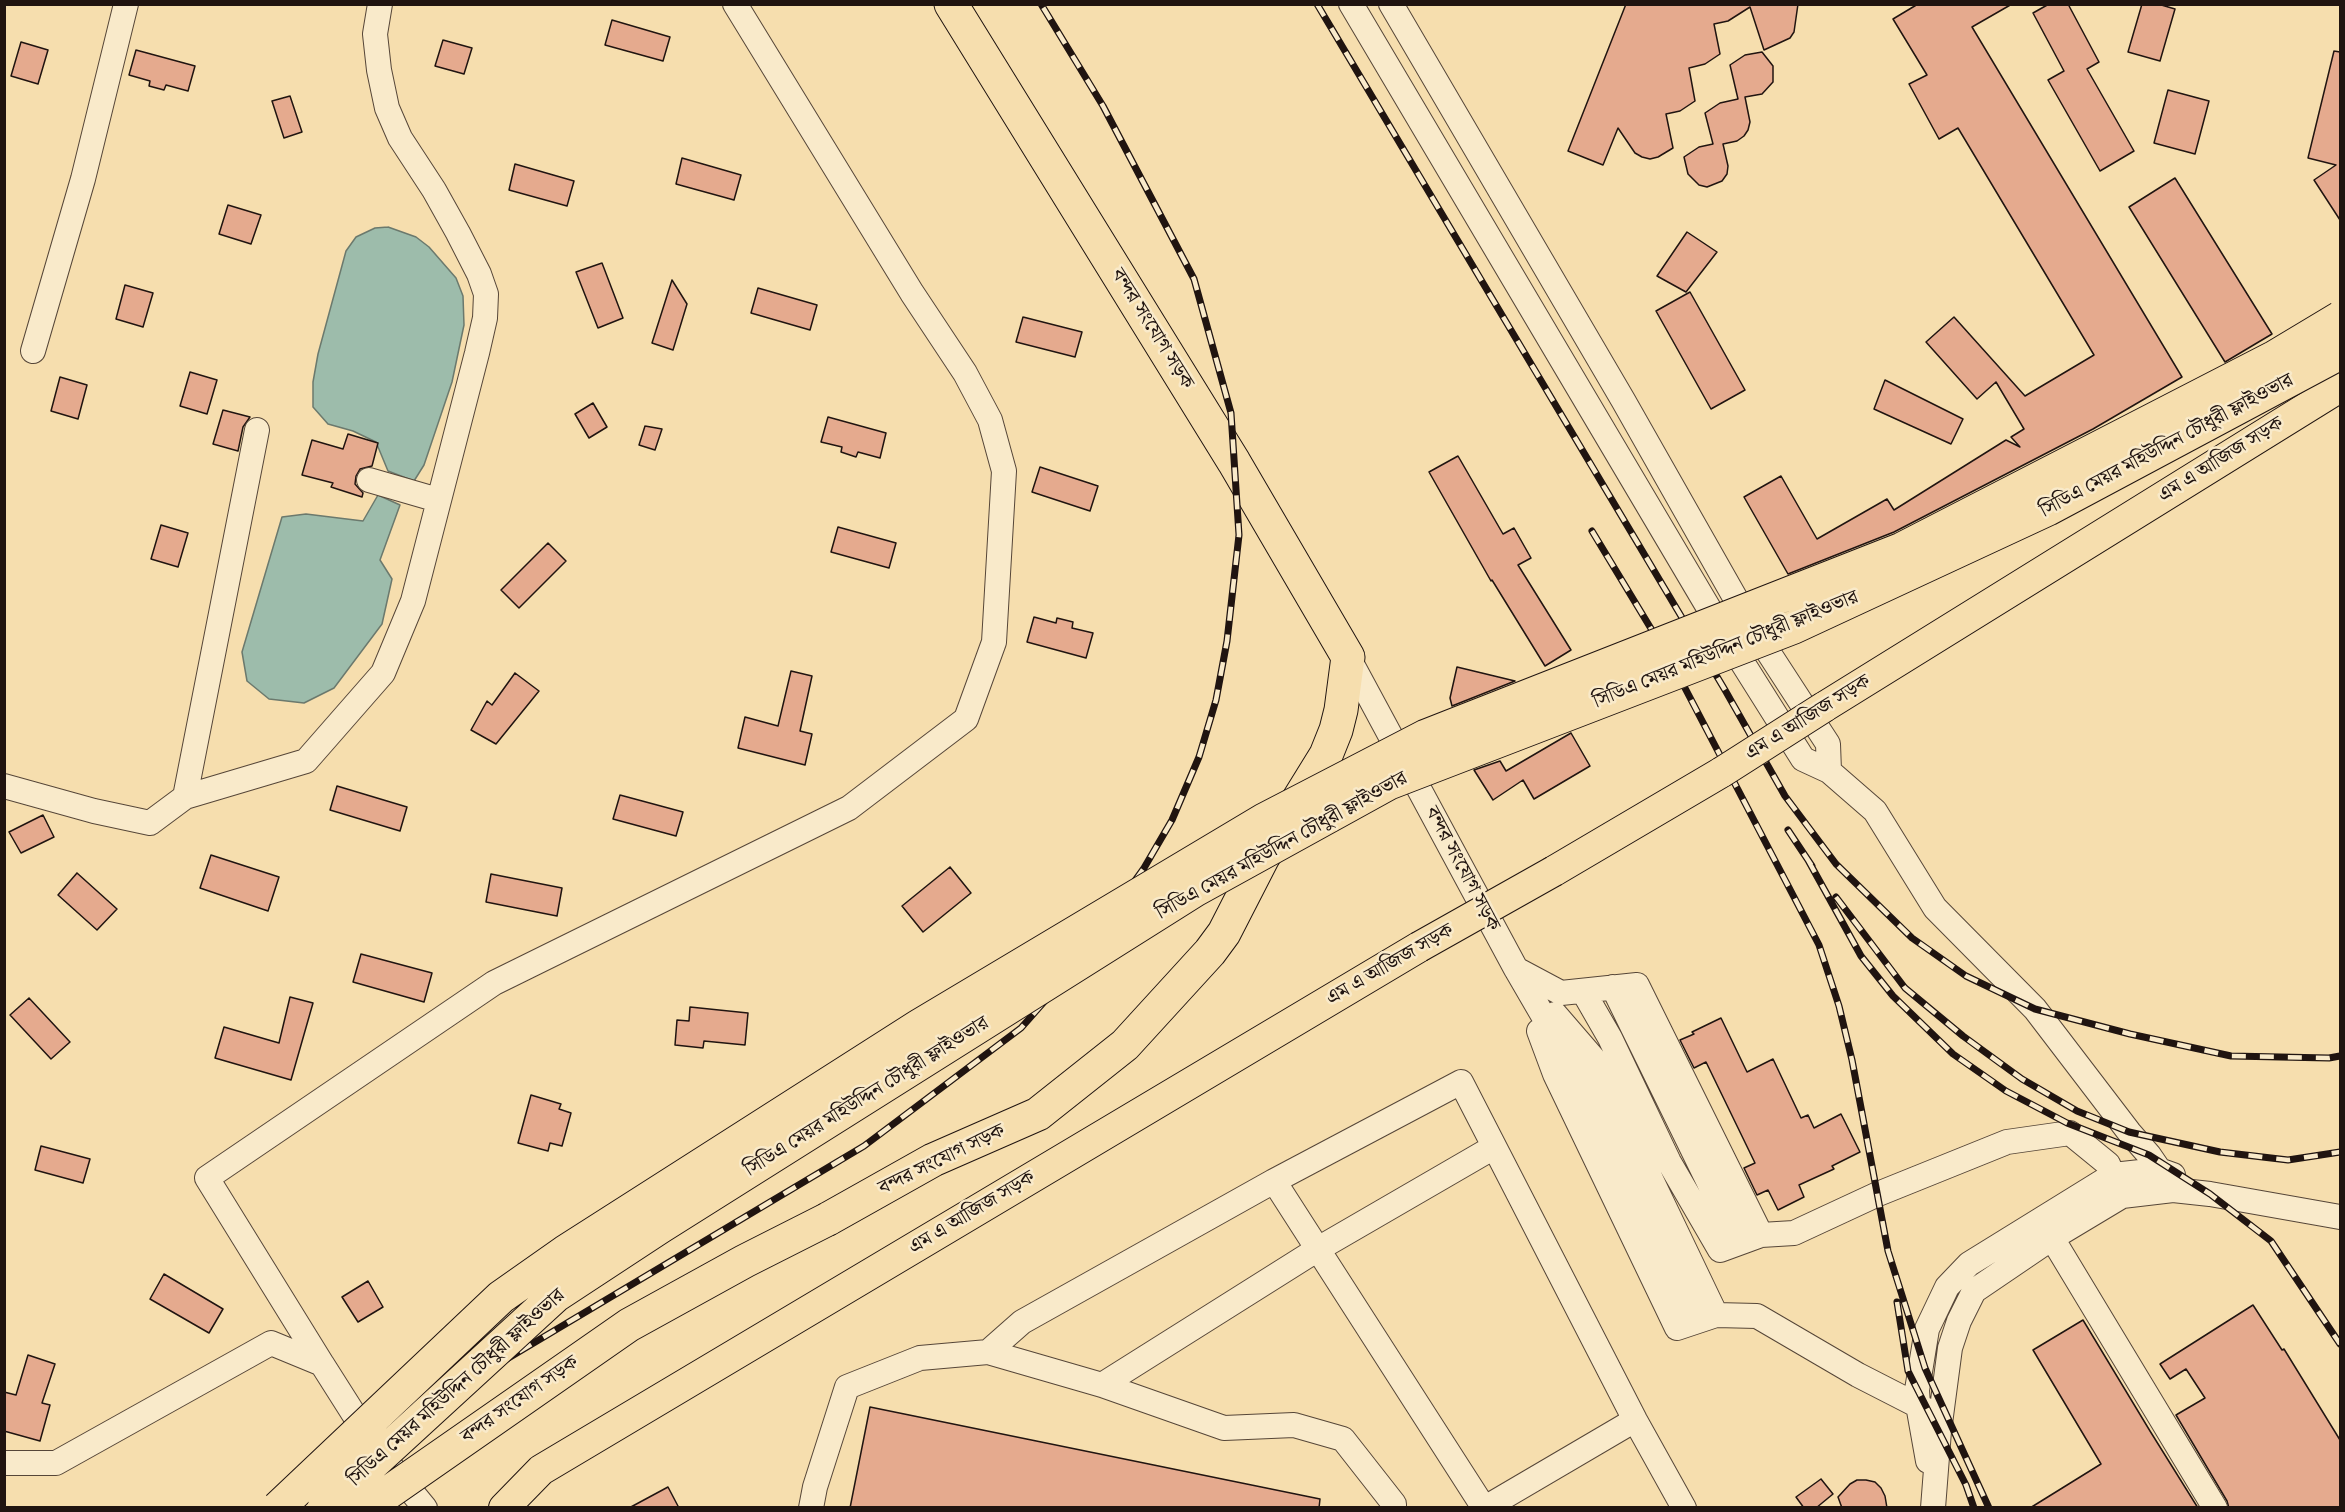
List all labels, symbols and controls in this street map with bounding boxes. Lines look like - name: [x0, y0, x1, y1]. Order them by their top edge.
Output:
- street label: বন্দর সংযোগ সড়ক: [1105, 264, 1199, 394]
- street label: সিডিএ মেয়র মহিউদ্দিন চৌধুরী ফ্লাইওভার: [2036, 369, 2298, 523]
- street label: এম এ আজিজ সড়ক: [2154, 412, 2288, 508]
- street label: সিডিএ মেয়র মহিউদ্দিন চৌধুরী ফ্লাইওভার: [1590, 586, 1862, 714]
- street label: এম এ আজিজ সড়ক: [1741, 670, 1875, 766]
- street label: সিডিএ মেয়র মহিউদ্দিন চৌধুরী ফ্লাইওভার: [1152, 767, 1412, 925]
- street label: বন্দর সংযোগ সড়ক: [1419, 803, 1505, 935]
- street label: এম এ আজিজ সড়ক: [1322, 919, 1458, 1011]
- street label: সিডিএ মেয়র মহিউদ্দিন চৌধুরী ফ্লাইওভার: [740, 1012, 994, 1182]
- street label: বন্দর সংযোগ সড়ক: [875, 1119, 1009, 1201]
- street label: এম এ আজিজ সড়ক: [904, 1166, 1040, 1260]
- street label: সিডিএ মেয়র মহিউদ্দিন চৌধুরী ফ্লাইওভার: [344, 1284, 570, 1492]
- street label: বন্দর সংযোগ সড়ক: [457, 1351, 583, 1449]

